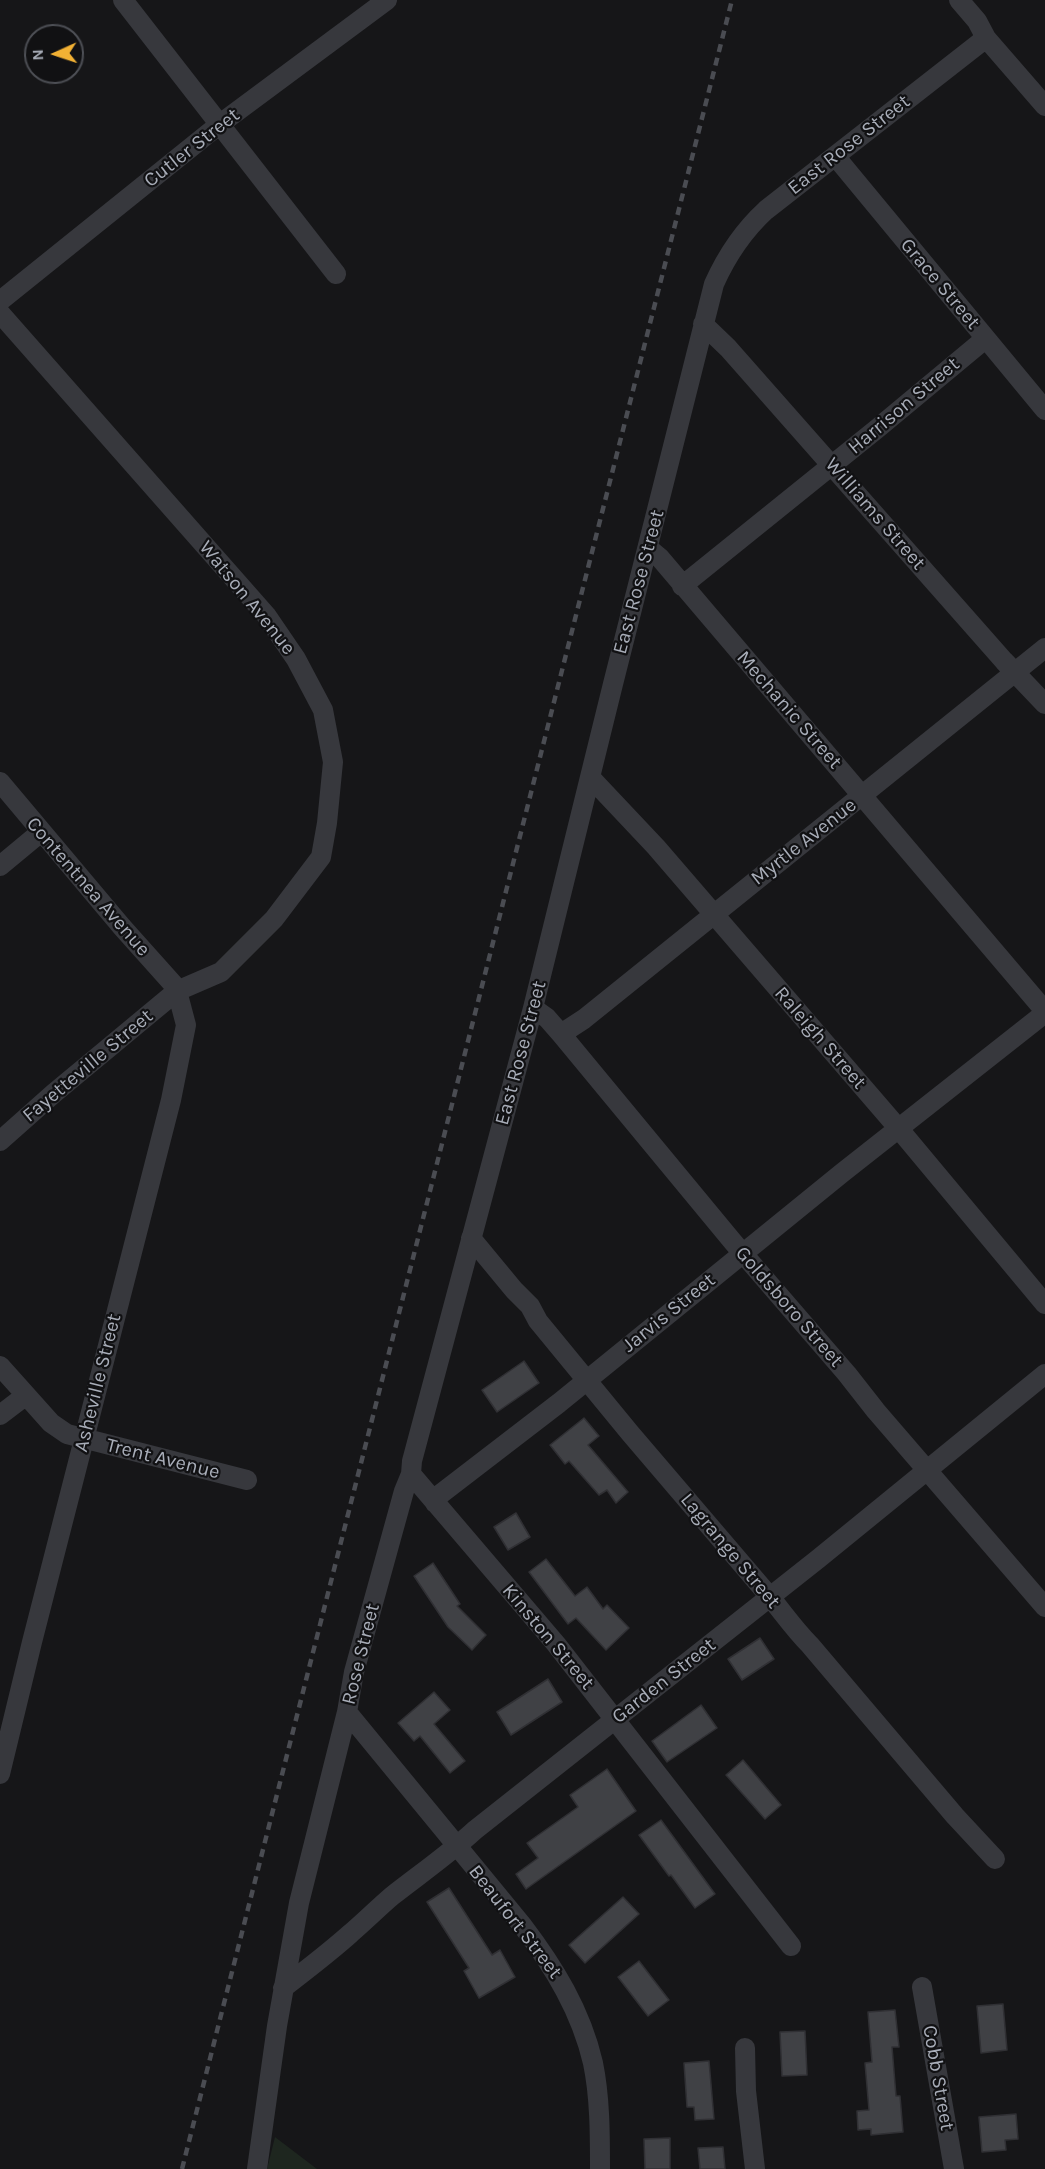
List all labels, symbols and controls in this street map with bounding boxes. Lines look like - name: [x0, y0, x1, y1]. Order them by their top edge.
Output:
- north arrow: [24, 24, 84, 84]
- text: N: [28, 49, 47, 61]
- street label: East Rose Street: [783, 90, 915, 200]
- street label: Cutler Street: [139, 103, 245, 193]
- street label: Grace Street: [895, 234, 985, 334]
- street label: Harrison Street: [843, 352, 965, 460]
- street label: Williams Street: [820, 453, 930, 575]
- street label: East Rose Street: [608, 507, 670, 657]
- street label: Watson Avenue: [194, 536, 300, 660]
- street label: Mechanic Street: [731, 646, 847, 774]
- street label: Myrtle Avenue: [746, 793, 862, 891]
- street label: Contentnea Avenue: [21, 813, 155, 961]
- street label: East Rose Street: [490, 978, 552, 1128]
- street label: Raleigh Street: [769, 982, 871, 1094]
- street label: Fayetteville Street: [18, 1004, 158, 1128]
- street label: Goldsboro Street: [730, 1242, 848, 1372]
- street label: Jarvis Street: [618, 1268, 720, 1358]
- street label: Asheville Street: [69, 1311, 127, 1455]
- street label: Trent Avenue: [104, 1433, 222, 1485]
- street label: Lagrange Street: [675, 1488, 785, 1614]
- street label: Kinston Street: [497, 1579, 599, 1695]
- street label: Rose Street: [337, 1601, 385, 1707]
- street label: Garden Street: [607, 1633, 721, 1729]
- street label: Beaufort Street: [463, 1860, 567, 1984]
- street label: Cobb Street: [917, 2023, 959, 2133]

